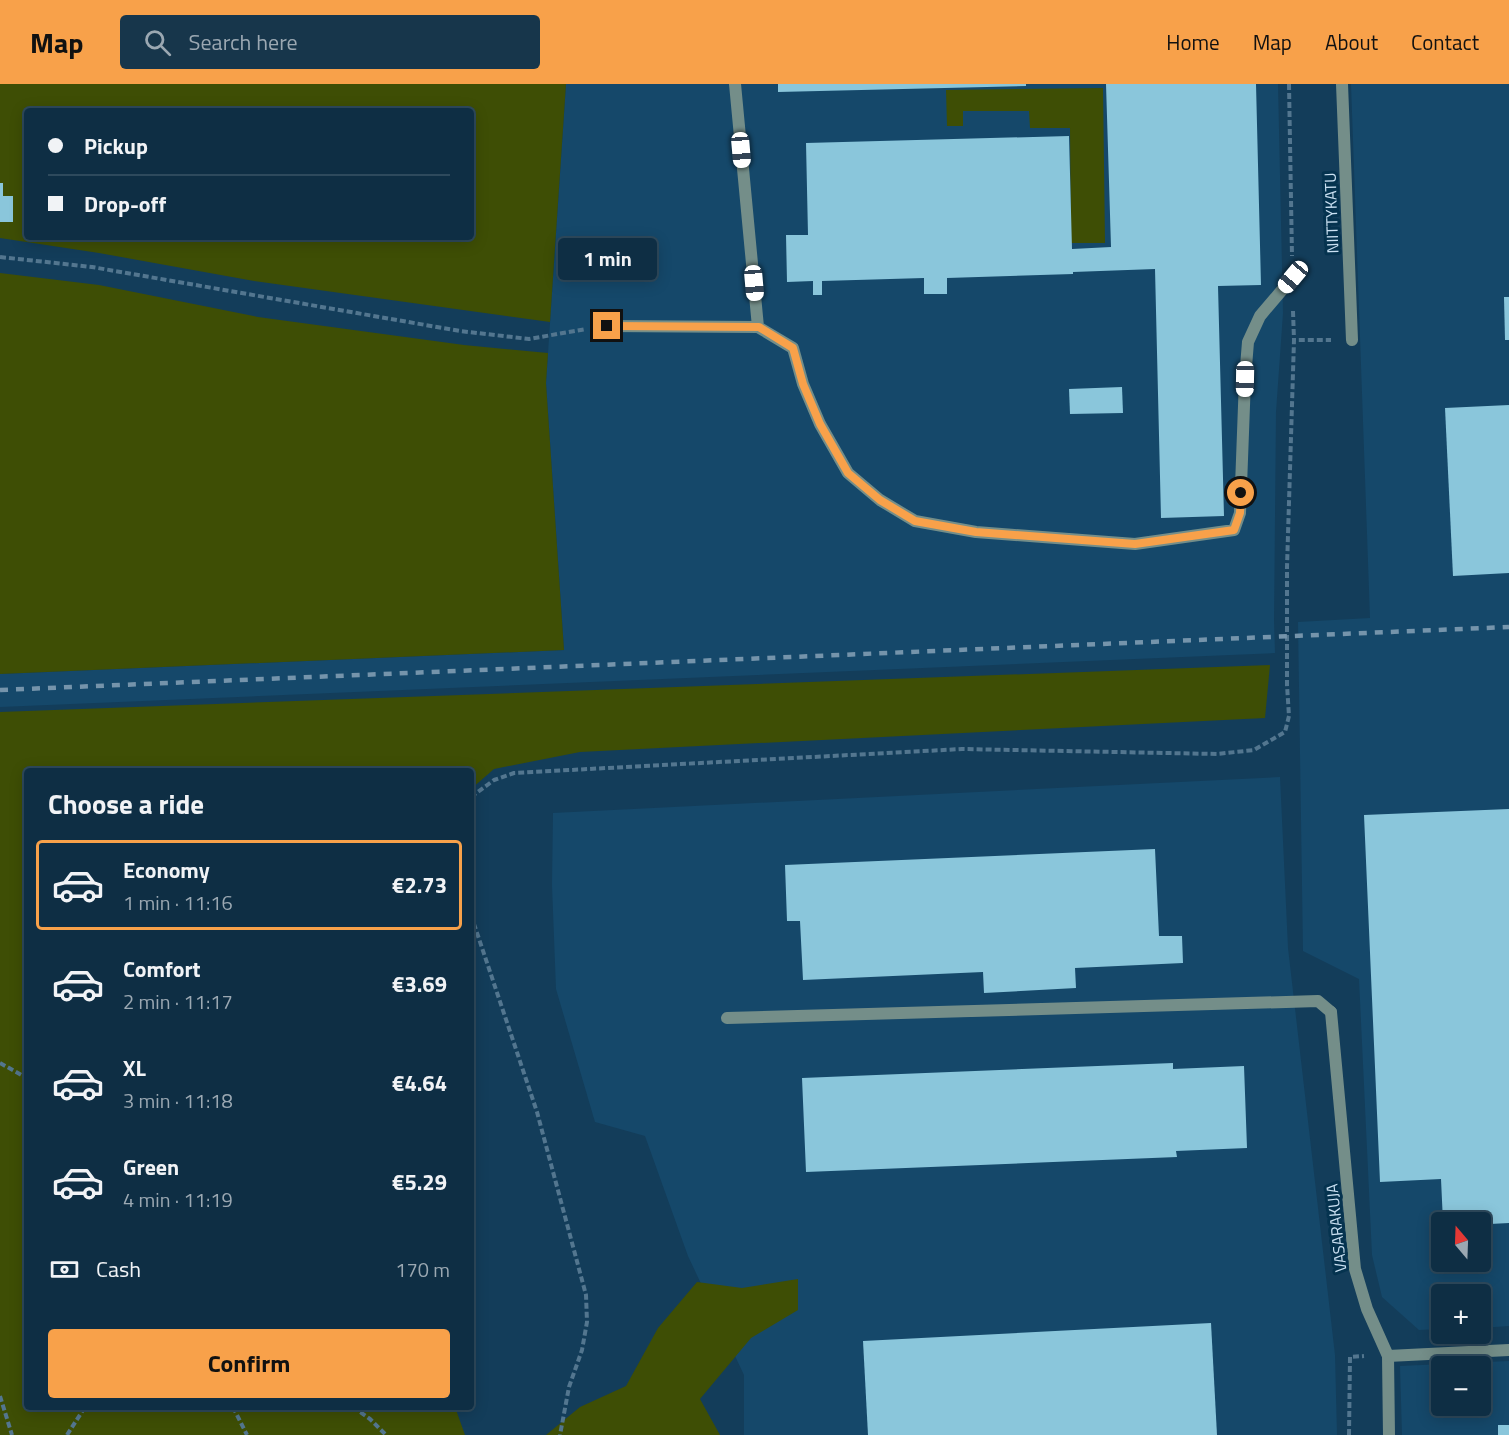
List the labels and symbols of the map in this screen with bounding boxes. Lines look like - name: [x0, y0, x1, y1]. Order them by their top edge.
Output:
- car: [730, 131, 752, 169]
- street label: NIITTYKATU: [1318, 172, 1344, 254]
- callout: 1 min: [558, 239, 656, 281]
- car: [1275, 257, 1311, 297]
- car: [743, 264, 765, 302]
- route end: [593, 312, 620, 339]
- car: [1236, 361, 1254, 397]
- route start: [1227, 479, 1254, 506]
- street label: VASARAKUJA: [1319, 1182, 1353, 1273]
- north arrow: [1431, 1212, 1491, 1272]

